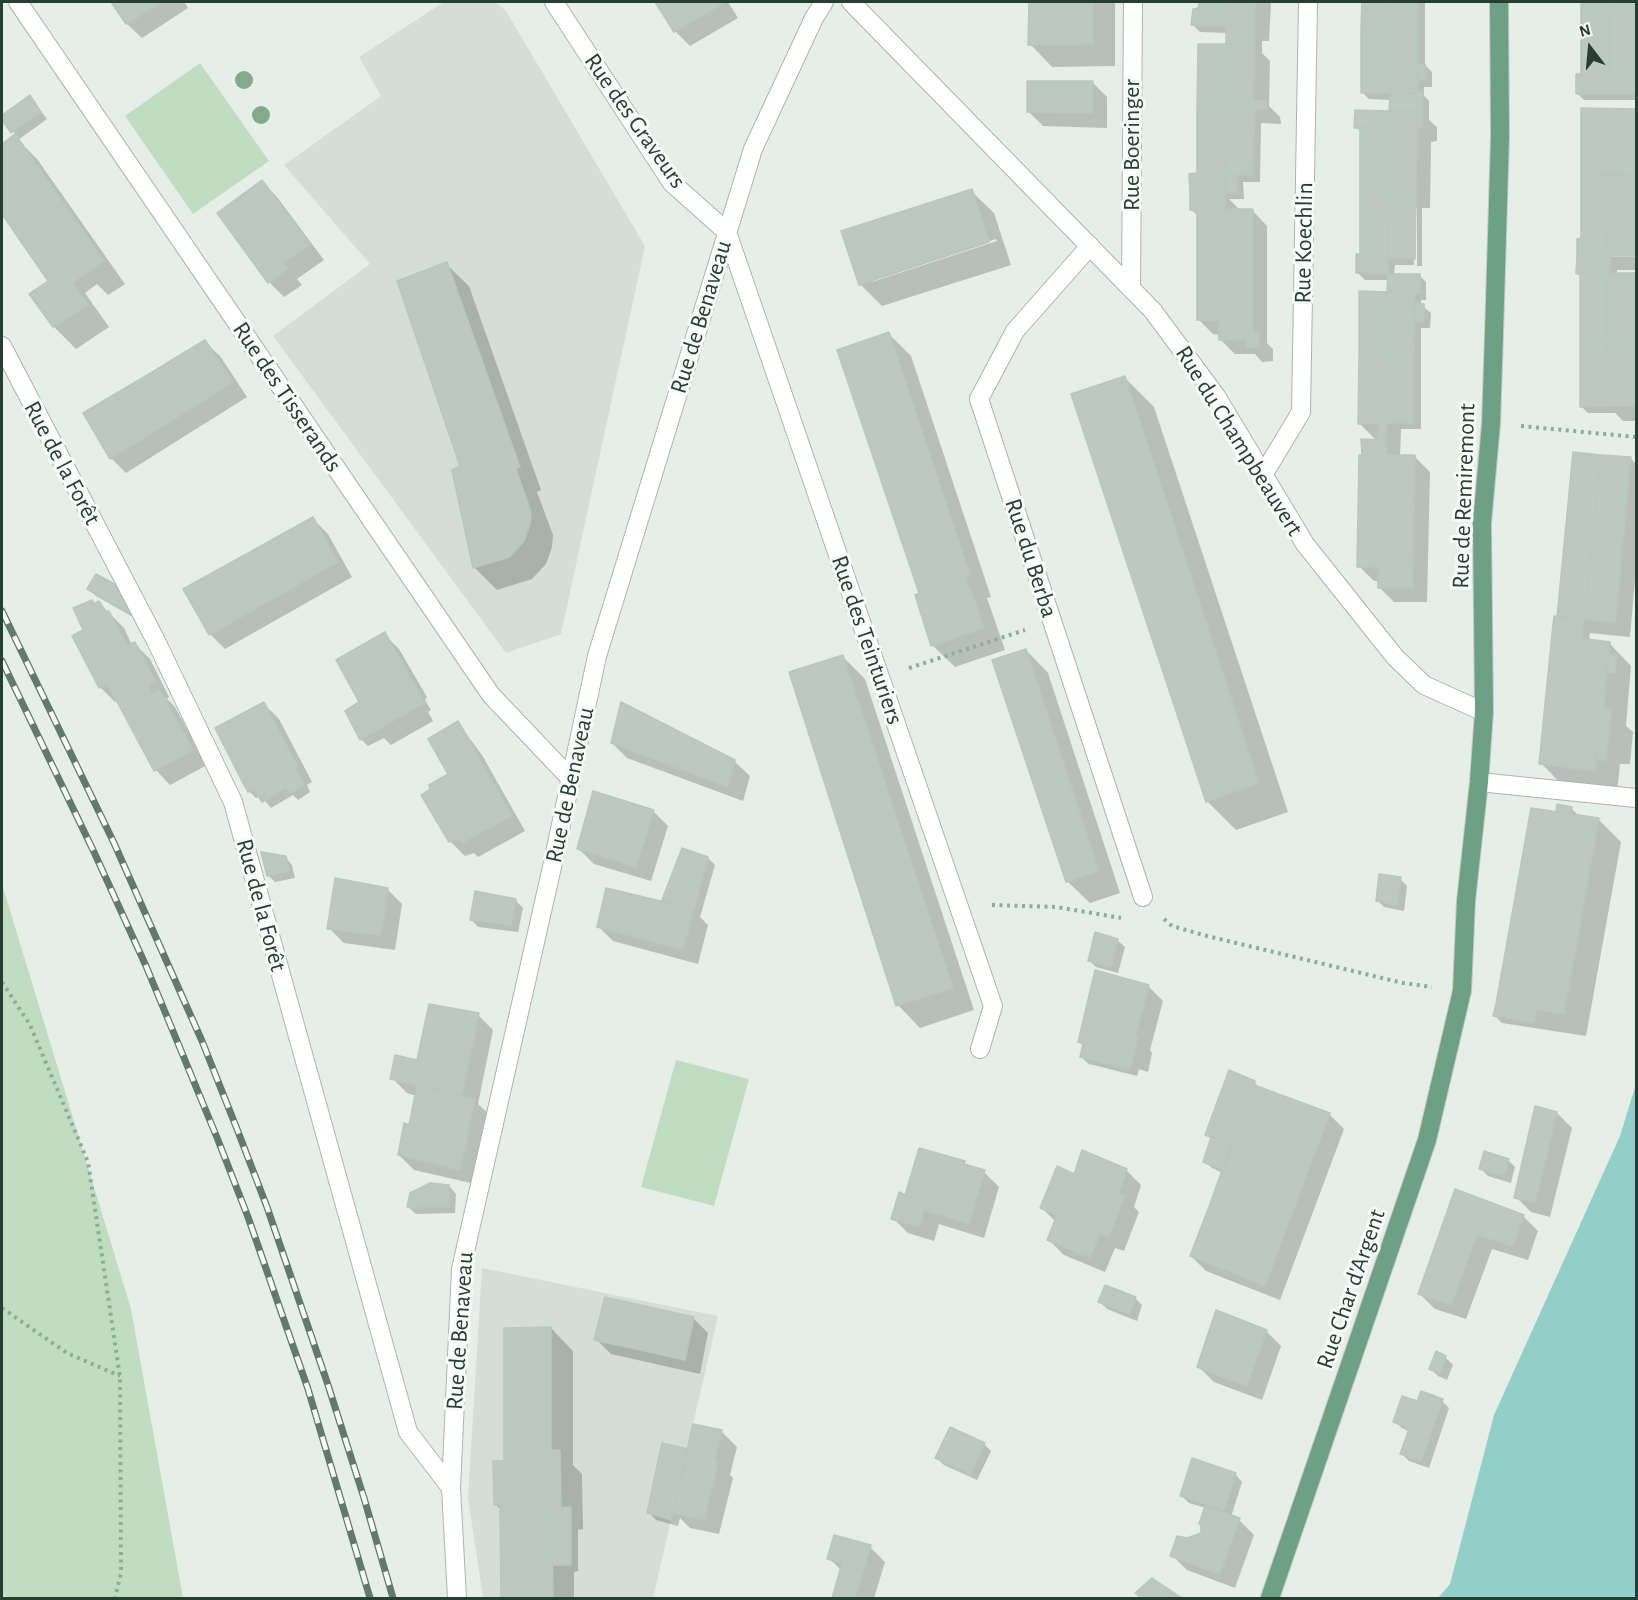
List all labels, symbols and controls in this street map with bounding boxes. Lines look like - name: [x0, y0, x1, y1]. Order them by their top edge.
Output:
- north arrow: [1560, 18, 1620, 78]
- text: N: [1577, 21, 1593, 40]
- street label: Rue des Graveurs: [578, 48, 692, 194]
- street label: Rue Boeringer: [1118, 79, 1146, 211]
- street label: Rue Koechlin: [1289, 182, 1319, 304]
- street label: Rue de Benaveau: [664, 237, 738, 397]
- street label: Rue des Tisserands: [226, 316, 348, 478]
- street label: Rue du Champbeauvert: [1169, 341, 1309, 541]
- street label: Rue de la Forêt: [17, 396, 107, 530]
- street label: Rue de Remiremont: [1446, 403, 1482, 589]
- street label: Rue du Berba: [998, 495, 1064, 621]
- street label: Rue des Teinturiers: [825, 552, 909, 728]
- street label: Rue de Benaveau: [539, 704, 601, 866]
- street label: Rue de la Forêt: [229, 836, 293, 974]
- street label: Rue Char d'Argent: [1310, 1205, 1392, 1373]
- street label: Rue de Benaveau: [440, 1251, 480, 1411]

